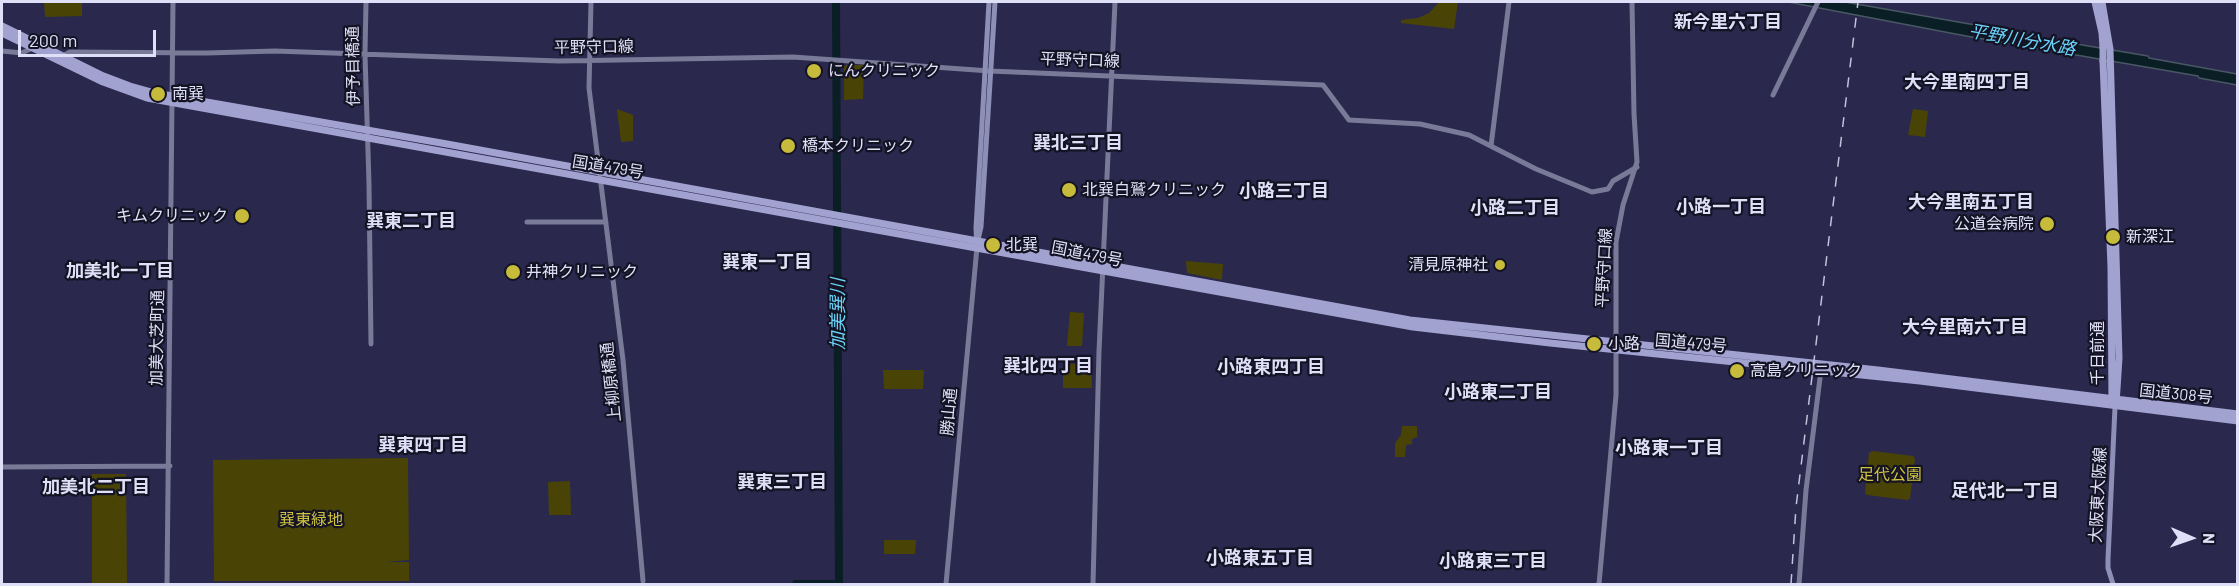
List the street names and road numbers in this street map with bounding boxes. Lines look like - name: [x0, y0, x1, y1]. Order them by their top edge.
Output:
- street label: 伊予目橋通: [343, 26, 363, 106]
- street label: 平野守口線: [554, 37, 634, 57]
- street label: 平野守口線: [1040, 49, 1120, 71]
- street label: 国道479号: [571, 152, 645, 182]
- street label: 平野守口線: [1592, 228, 1616, 308]
- street label: 国道479号: [1050, 238, 1124, 270]
- street label: 加美大芝町通: [147, 290, 167, 386]
- street label: 千日前通: [2088, 321, 2108, 385]
- street label: 国道479号: [1654, 330, 1728, 356]
- street label: 上柳原橋通: [597, 341, 625, 423]
- street label: 国道308号: [2138, 381, 2214, 407]
- street label: 勝山通: [937, 387, 961, 437]
- street label: 大阪東大阪線: [2086, 447, 2110, 543]

